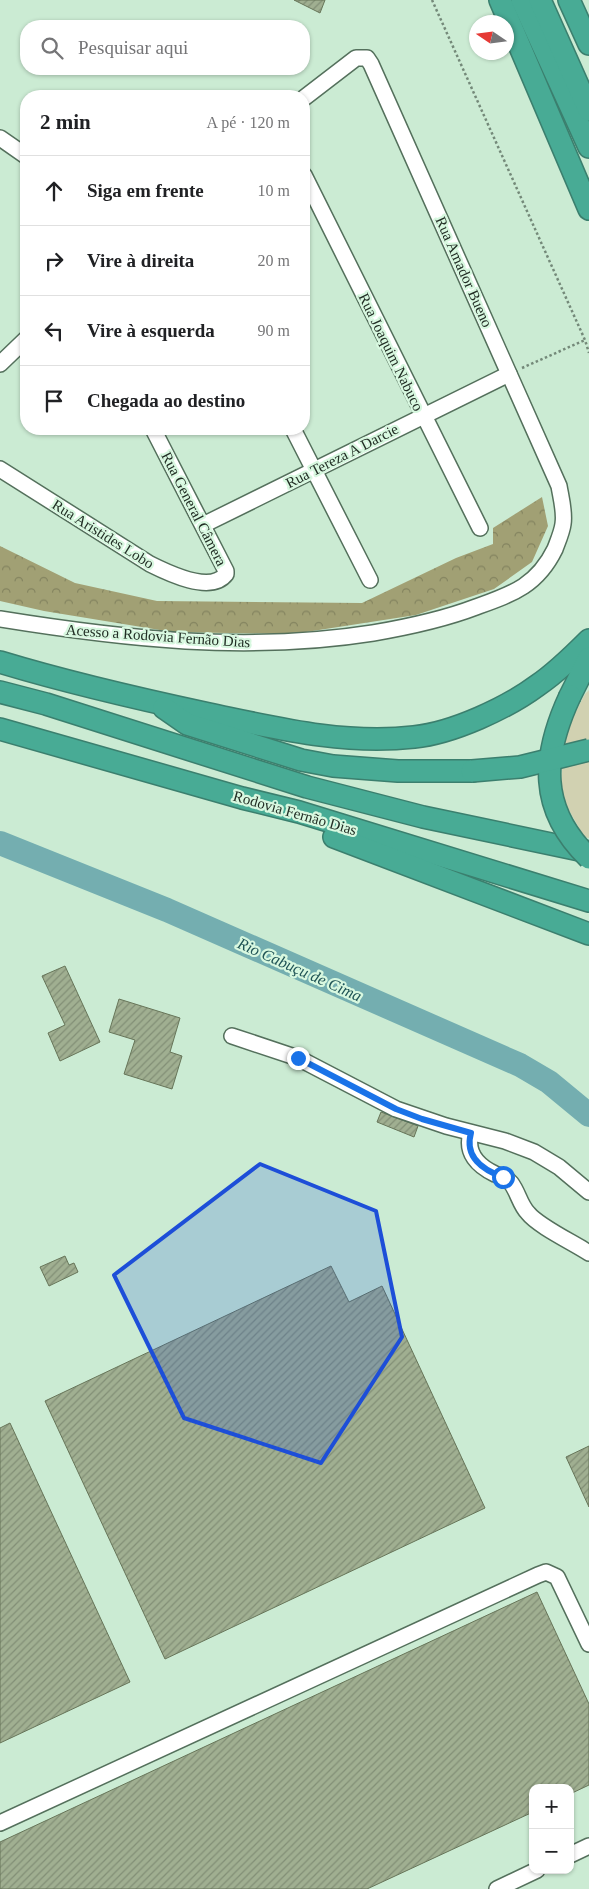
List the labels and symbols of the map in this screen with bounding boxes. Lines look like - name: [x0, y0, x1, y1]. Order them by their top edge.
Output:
- north arrow: [469, 15, 514, 60]
- street label: Rua Amador Bueno: [432, 214, 496, 330]
- street label: Rua Joaquim Nabuco: [356, 290, 426, 414]
- street label: Rua Tereza A Darcie: [283, 421, 401, 491]
- street label: Rua General Câmera: [158, 449, 230, 569]
- street label: Rua Aristides Lobo: [49, 496, 157, 572]
- street label: Acesso a Rodovia Fernão Dias: [65, 622, 251, 650]
- street label: Rodovia Fernão Dias: [232, 788, 359, 838]
- water label: Rio Cabuçu de Cima: [234, 934, 364, 1005]
- route end: [287, 1047, 310, 1070]
- route start: [492, 1166, 515, 1189]

